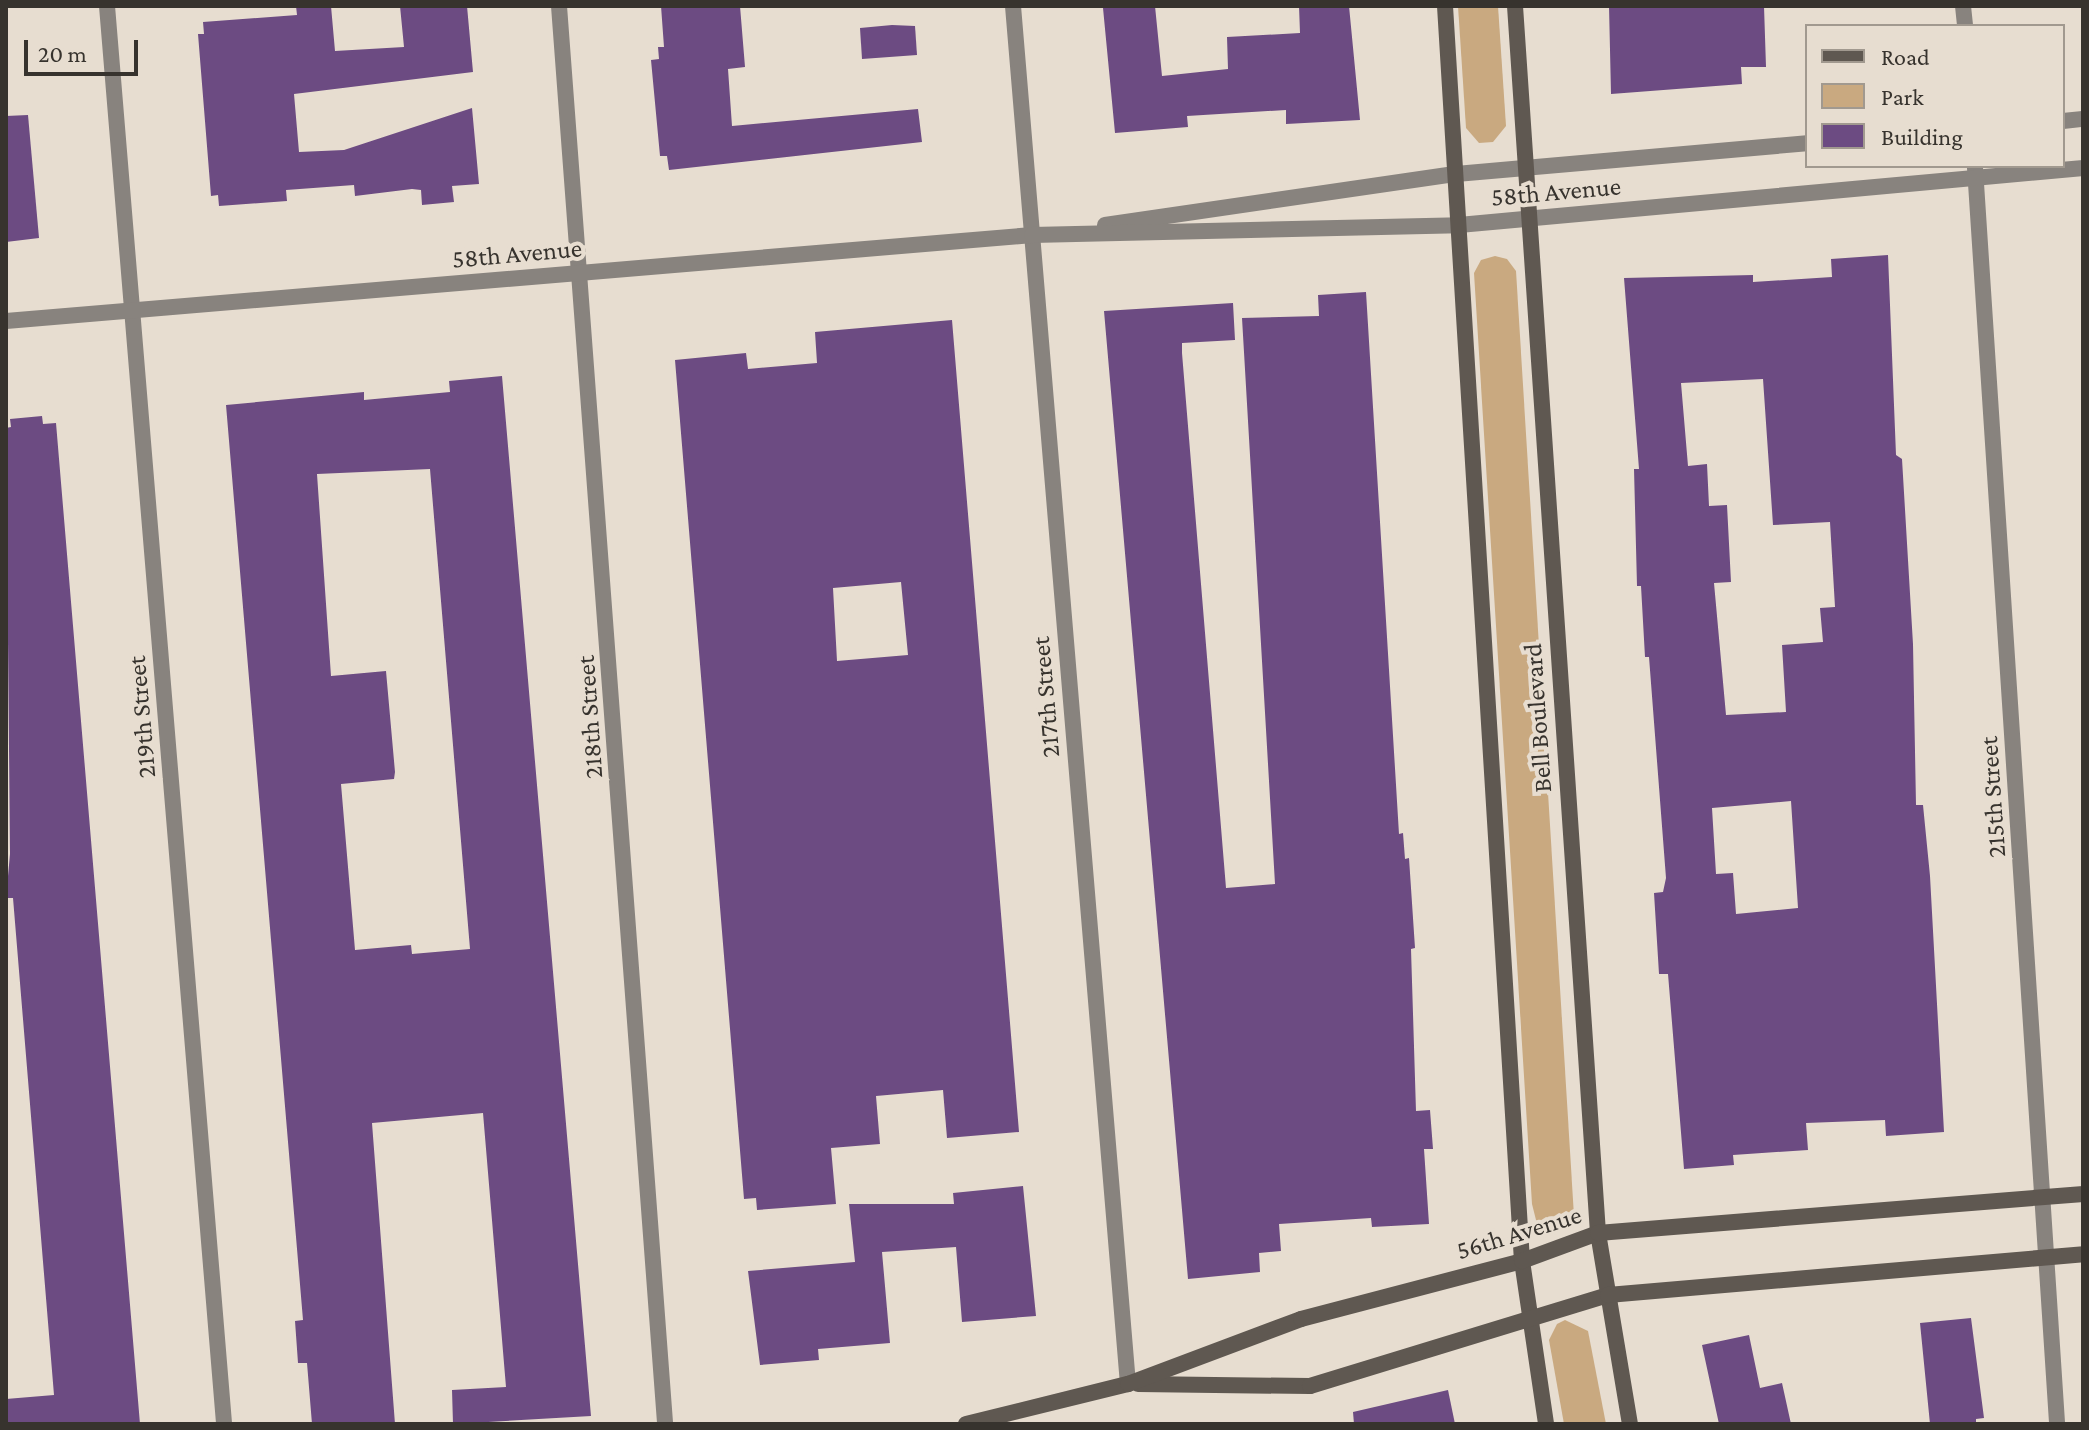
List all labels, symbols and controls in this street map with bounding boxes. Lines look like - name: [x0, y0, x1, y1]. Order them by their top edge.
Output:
- scale bar: [28, 24, 142, 74]
- legend: [1805, 24, 2065, 168]
- text: 20 m: [38, 40, 87, 67]
- text: Road: [1881, 43, 1930, 70]
- text: Park: [1881, 83, 1924, 110]
- text: Building: [1881, 123, 1963, 150]
- street label: 58th Avenue: [1490, 171, 1622, 213]
- street label: 58th Avenue: [451, 233, 583, 275]
- street label: 217th Street: [1025, 635, 1067, 759]
- street label: Bell Boulevard: [1517, 642, 1559, 794]
- street label: 218th Street: [570, 654, 610, 780]
- street label: 219th Street: [121, 655, 163, 779]
- street label: 215th Street: [1973, 735, 2013, 859]
- street label: 56th Avenue: [1453, 1199, 1585, 1267]

